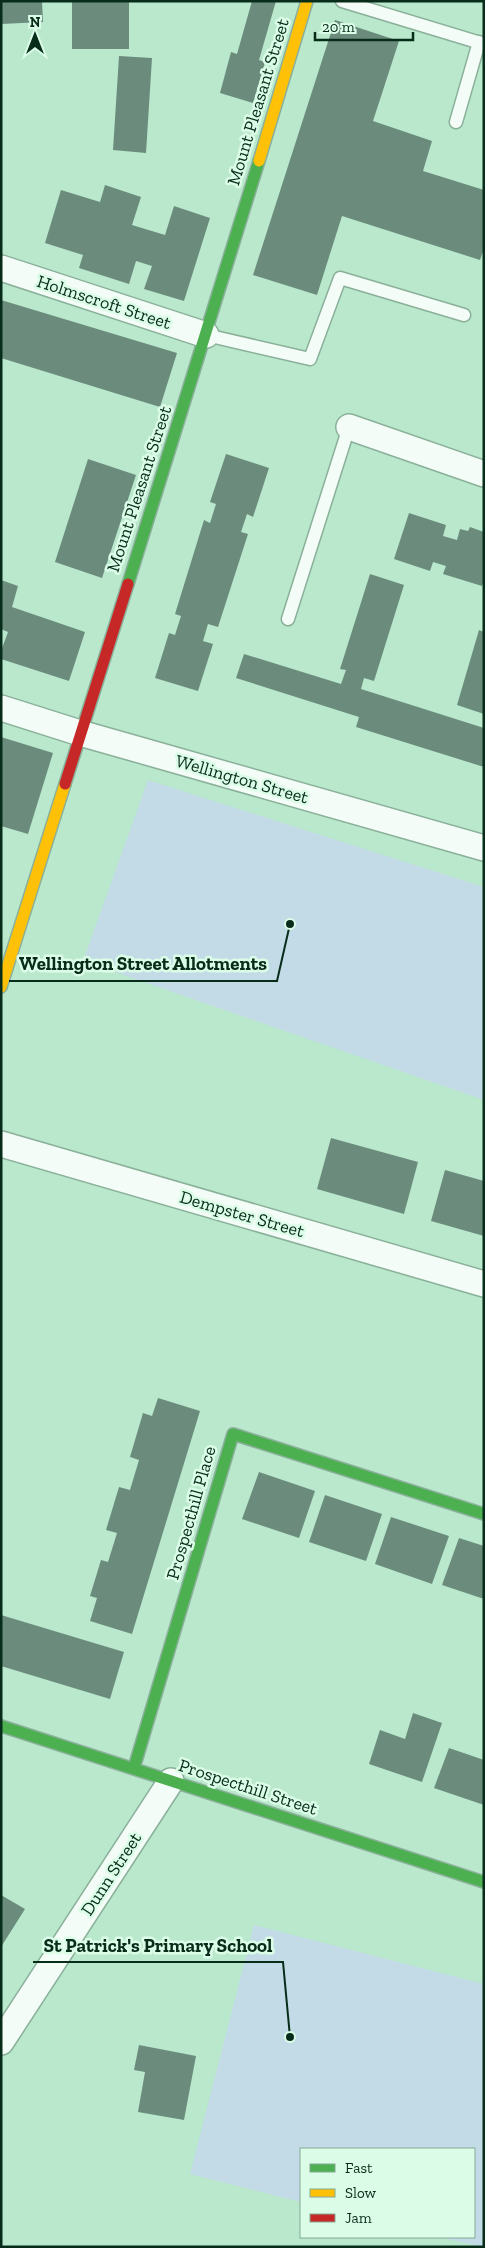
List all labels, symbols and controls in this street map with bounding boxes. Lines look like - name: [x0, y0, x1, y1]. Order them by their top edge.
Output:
- north arrow: [10, 10, 60, 60]
- scale bar: [315, 10, 412, 42]
- text: N: [30, 14, 41, 31]
- street label: Mount Pleasant Street: [222, 16, 294, 188]
- text: 20 m: [322, 18, 355, 36]
- street label: Holmscroft Street: [34, 270, 174, 334]
- street label: Mount Pleasant Street: [102, 403, 176, 575]
- street label: Wellington Street: [173, 750, 311, 809]
- callout: Wellington Street Allotments: [9, 947, 277, 981]
- text: Wellington Street Allotments: [19, 952, 267, 975]
- street label: Dempster Street: [177, 1186, 307, 1242]
- street label: Prospecthill Place: [161, 1444, 221, 1582]
- street label: Prospecthill Street: [176, 1754, 320, 1820]
- street label: Dunn Street: [76, 1828, 146, 1920]
- callout: St Patrick's Primary School: [33, 1928, 283, 1962]
- text: St Patrick's Primary School: [44, 1934, 273, 1957]
- legend: [300, 2148, 475, 2238]
- text: Fast: [345, 2159, 373, 2177]
- text: Slow: [345, 2184, 377, 2202]
- text: Jam: [345, 2209, 372, 2227]

